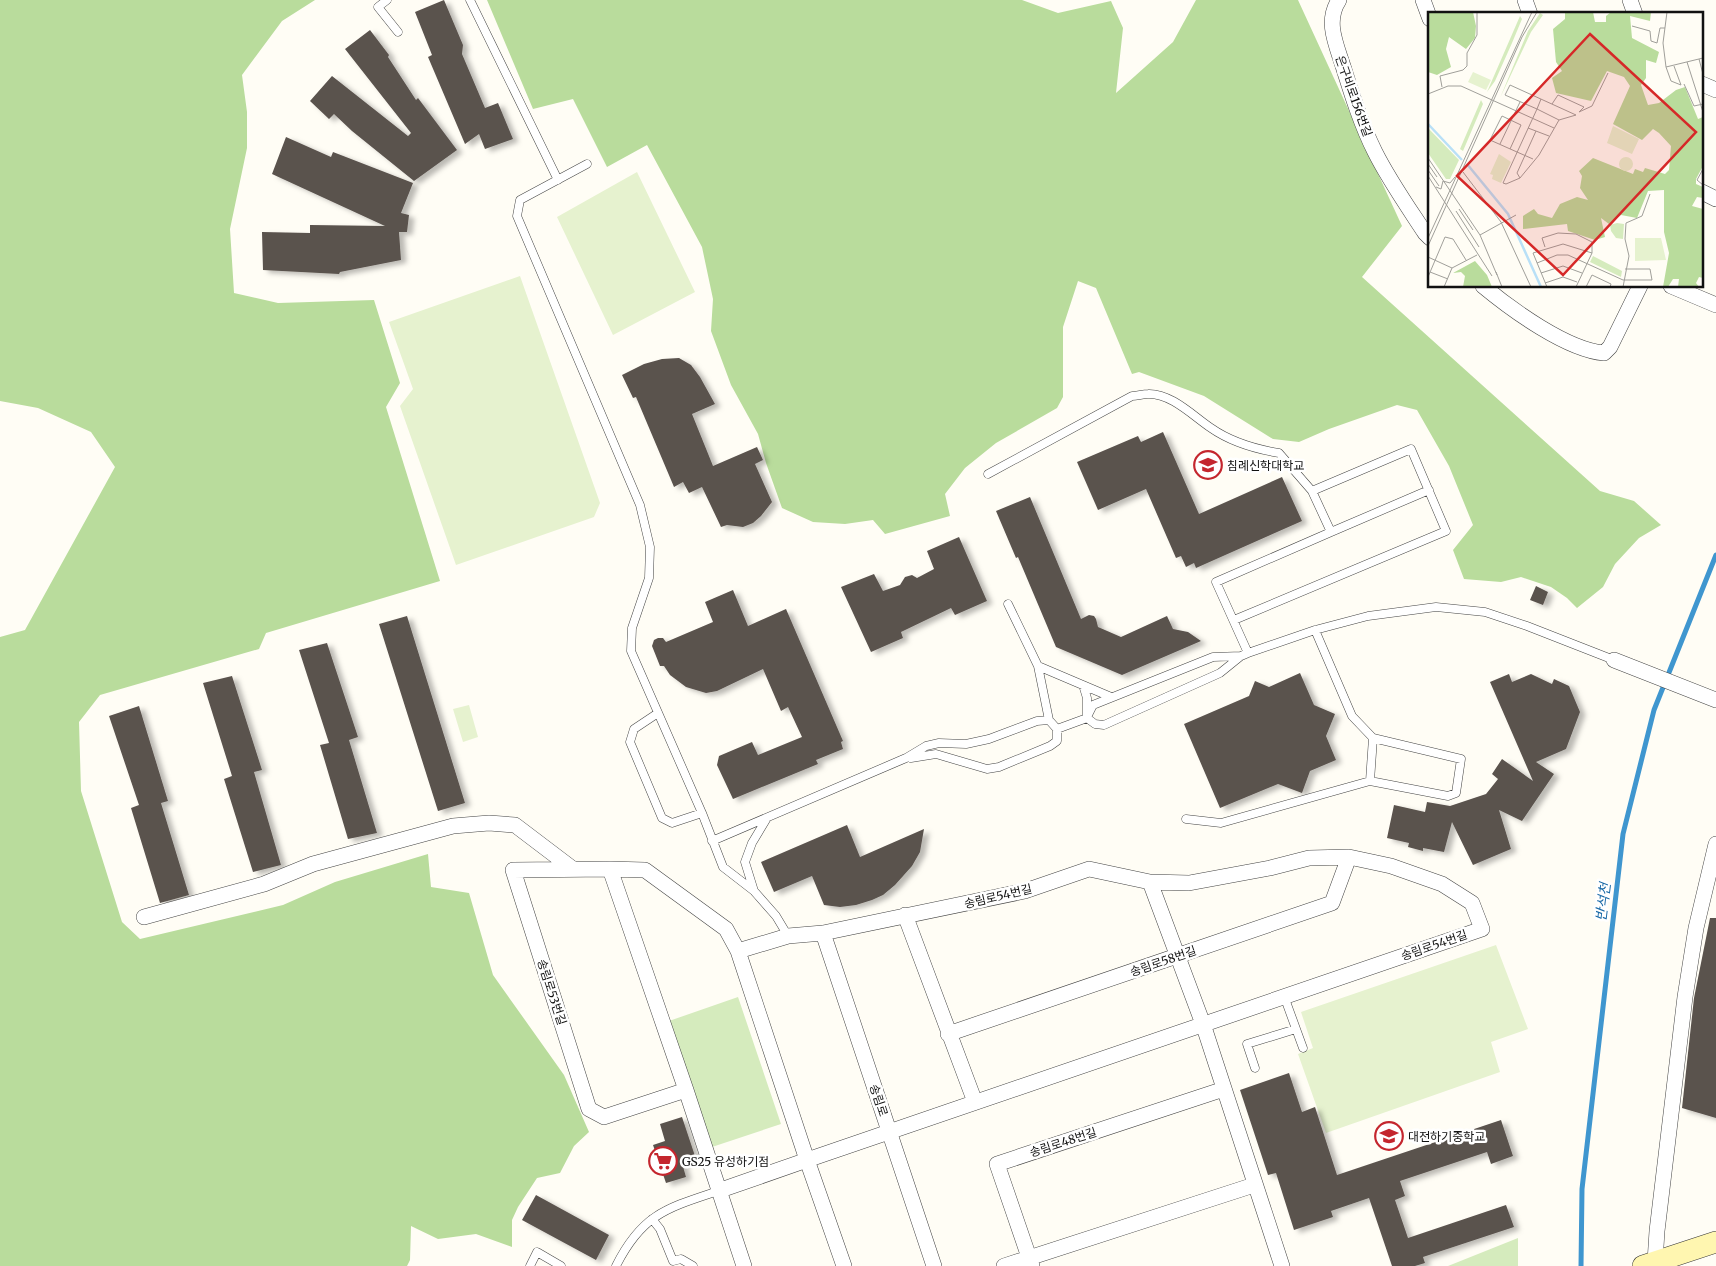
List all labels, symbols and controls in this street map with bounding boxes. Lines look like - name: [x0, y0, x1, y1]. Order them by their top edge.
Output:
- inset map: [1428, 12, 1704, 288]
- street label: 은구비로156번길: [1332, 53, 1376, 139]
- school or university icon: 침례신학대학교: [1193, 450, 1223, 480]
- place label: 침례신학대학교: [1227, 458, 1304, 473]
- street label: 송림로54번길: [963, 881, 1033, 911]
- water label: 반석천: [1592, 881, 1614, 922]
- street label: 송림로54번길: [1399, 927, 1469, 963]
- street label: 송림로58번길: [1128, 943, 1198, 979]
- street label: 송림로53번길: [534, 957, 570, 1027]
- street label: 송림로: [867, 1082, 891, 1118]
- school or university icon: 대전하기중학교: [1374, 1121, 1404, 1151]
- street label: 송림로48번길: [1028, 1124, 1098, 1160]
- place label: 대전하기중학교: [1408, 1129, 1485, 1144]
- supermarket icon: GS25 유성하기점: [648, 1146, 678, 1176]
- place label: GS25 유성하기점: [682, 1154, 769, 1169]

